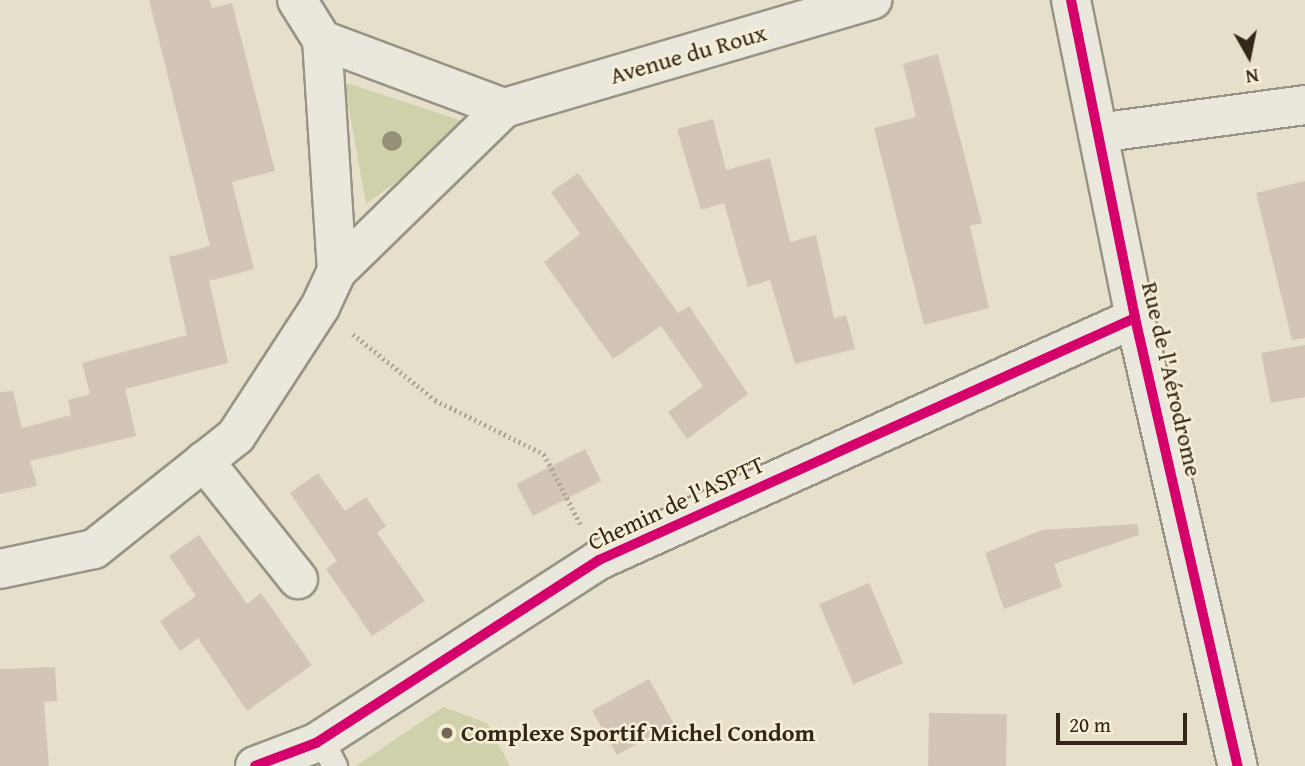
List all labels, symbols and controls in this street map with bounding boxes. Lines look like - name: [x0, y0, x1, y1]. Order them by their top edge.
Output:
- street label: Avenue du Roux: [606, 18, 770, 90]
- north arrow: [1214, 21, 1284, 91]
- text: N: [1244, 62, 1261, 92]
- street label: Rue de l'Aérodrome: [1136, 279, 1208, 479]
- street label: Chemin de l'ASPTT: [583, 450, 769, 556]
- scale bar: [1060, 700, 1191, 744]
- text: 20 m: [1069, 709, 1111, 740]
- place label: Complexe Sportif Michel Condom: [461, 719, 815, 747]
- marker: Complexe Sportif Michel Condom: [439, 725, 455, 741]

